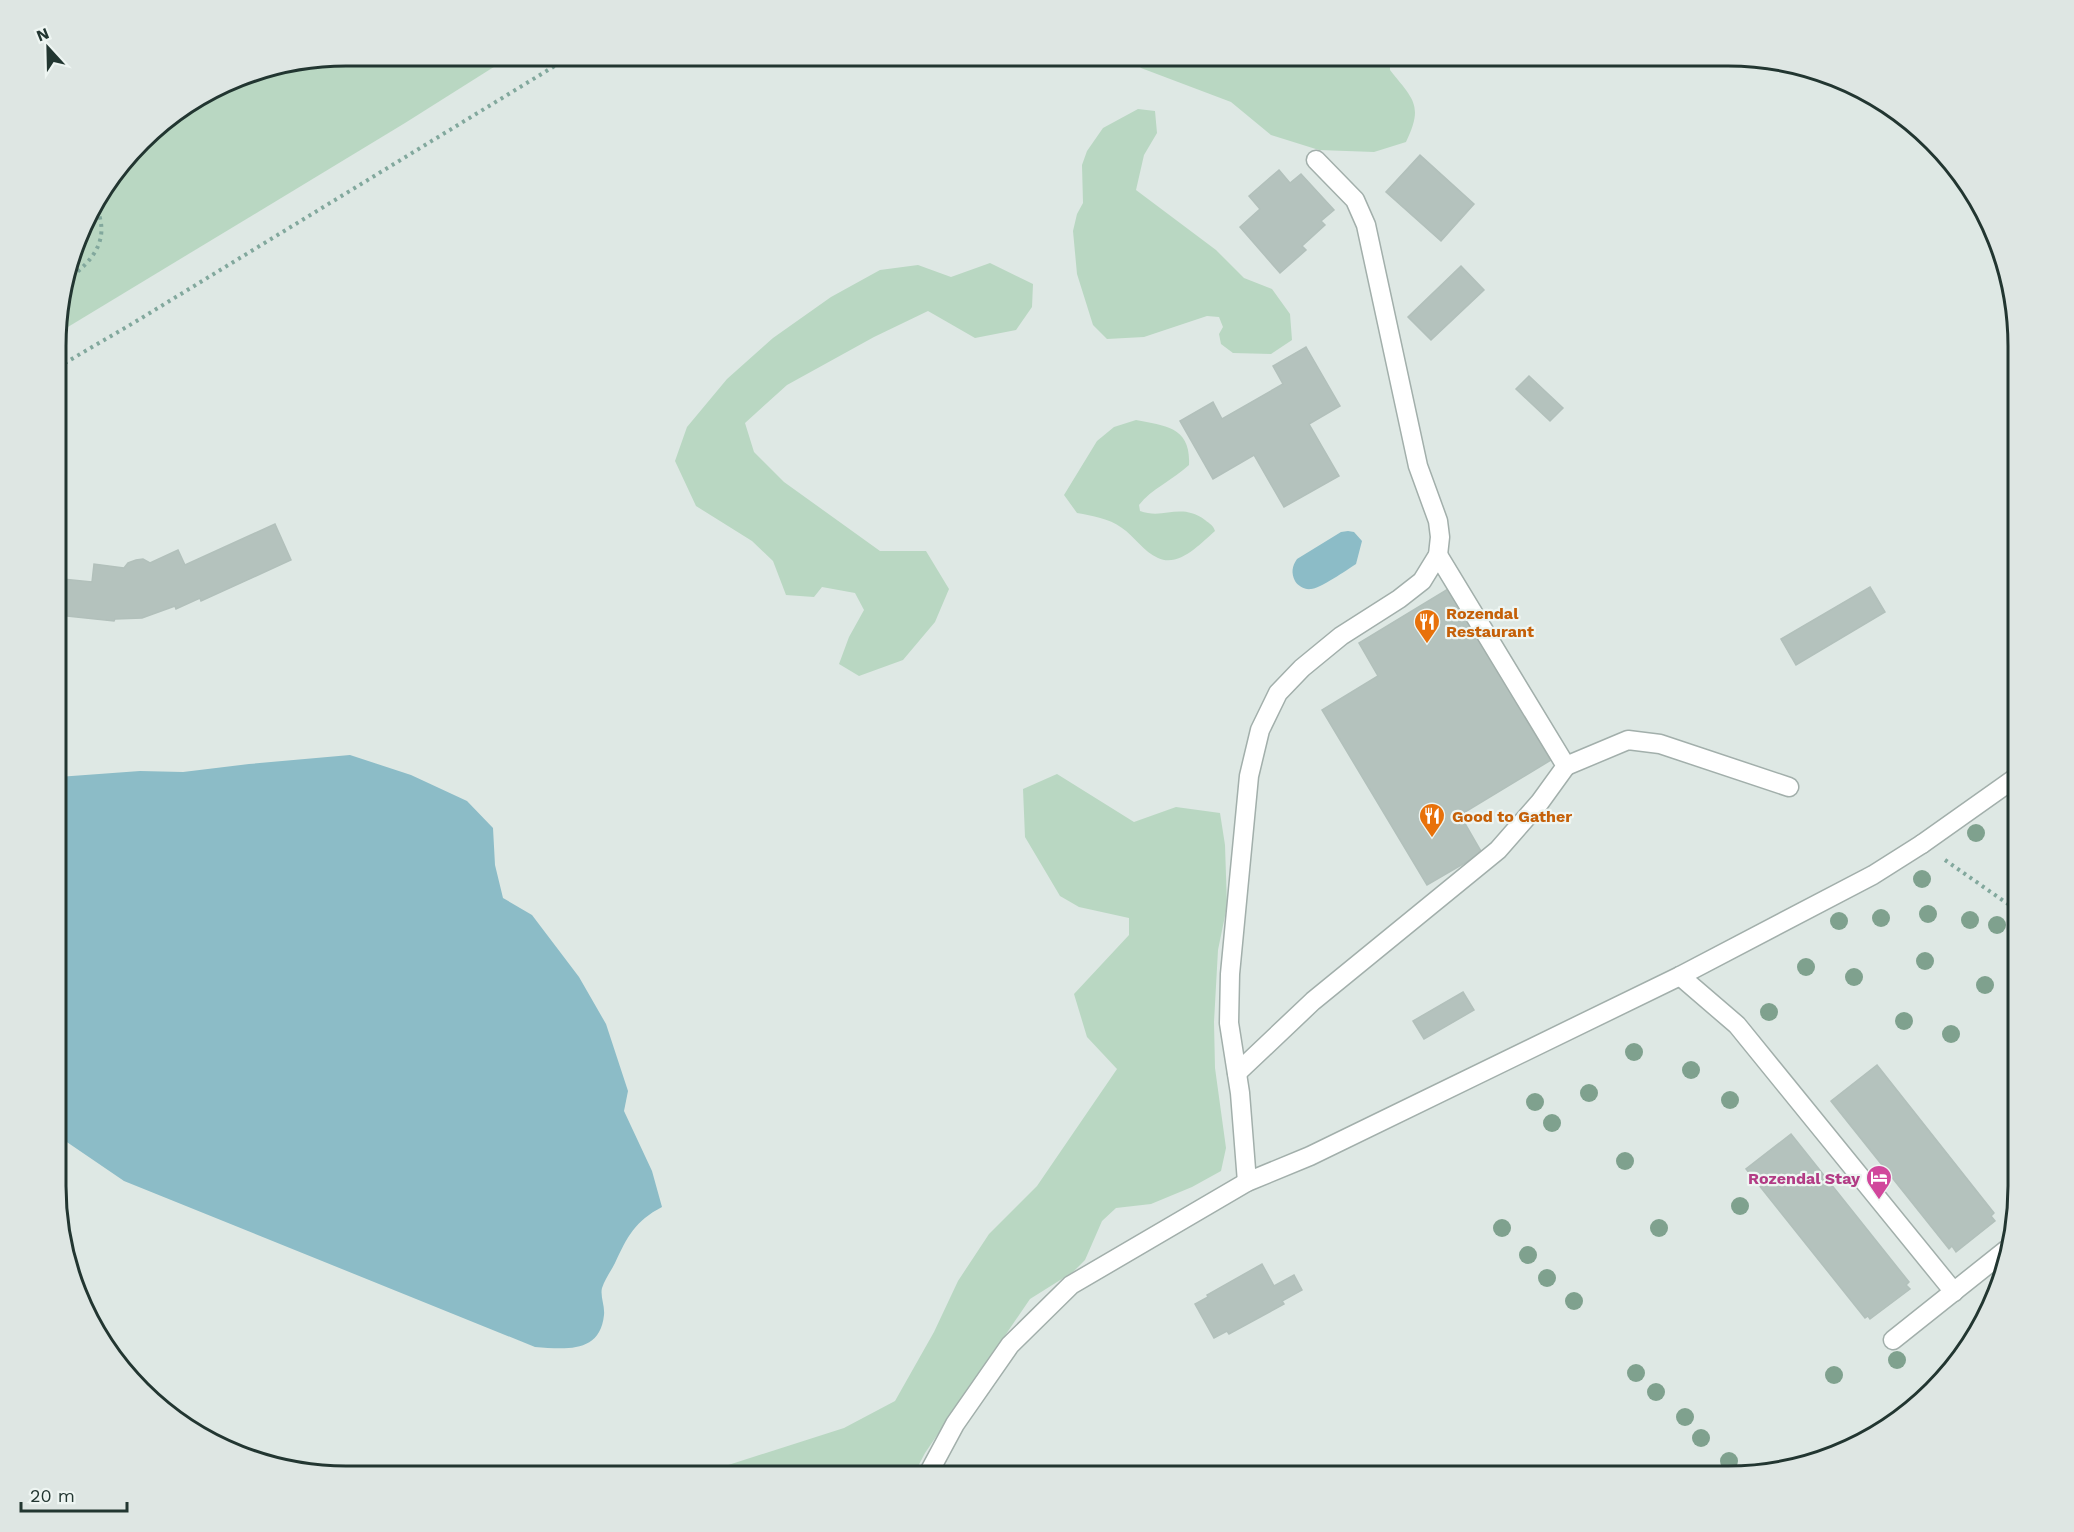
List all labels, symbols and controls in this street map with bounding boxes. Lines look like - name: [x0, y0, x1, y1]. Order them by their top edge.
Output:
- north arrow: [18, 18, 78, 78]
- text: N: [34, 24, 52, 46]
- place label: Rozendal Restaurant: [1446, 604, 1534, 641]
- restaurant icon: Rozendal Restaurant: [1412, 607, 1442, 645]
- restaurant icon: Good to Gather: [1417, 801, 1447, 839]
- place label: Good to Gather: [1452, 807, 1572, 826]
- hotel icon: Rozendal Stay: [1864, 1163, 1894, 1201]
- place label: Rozendal Stay: [1748, 1169, 1861, 1188]
- scale bar: [21, 1475, 128, 1513]
- text: 20 m: [30, 1485, 75, 1506]

